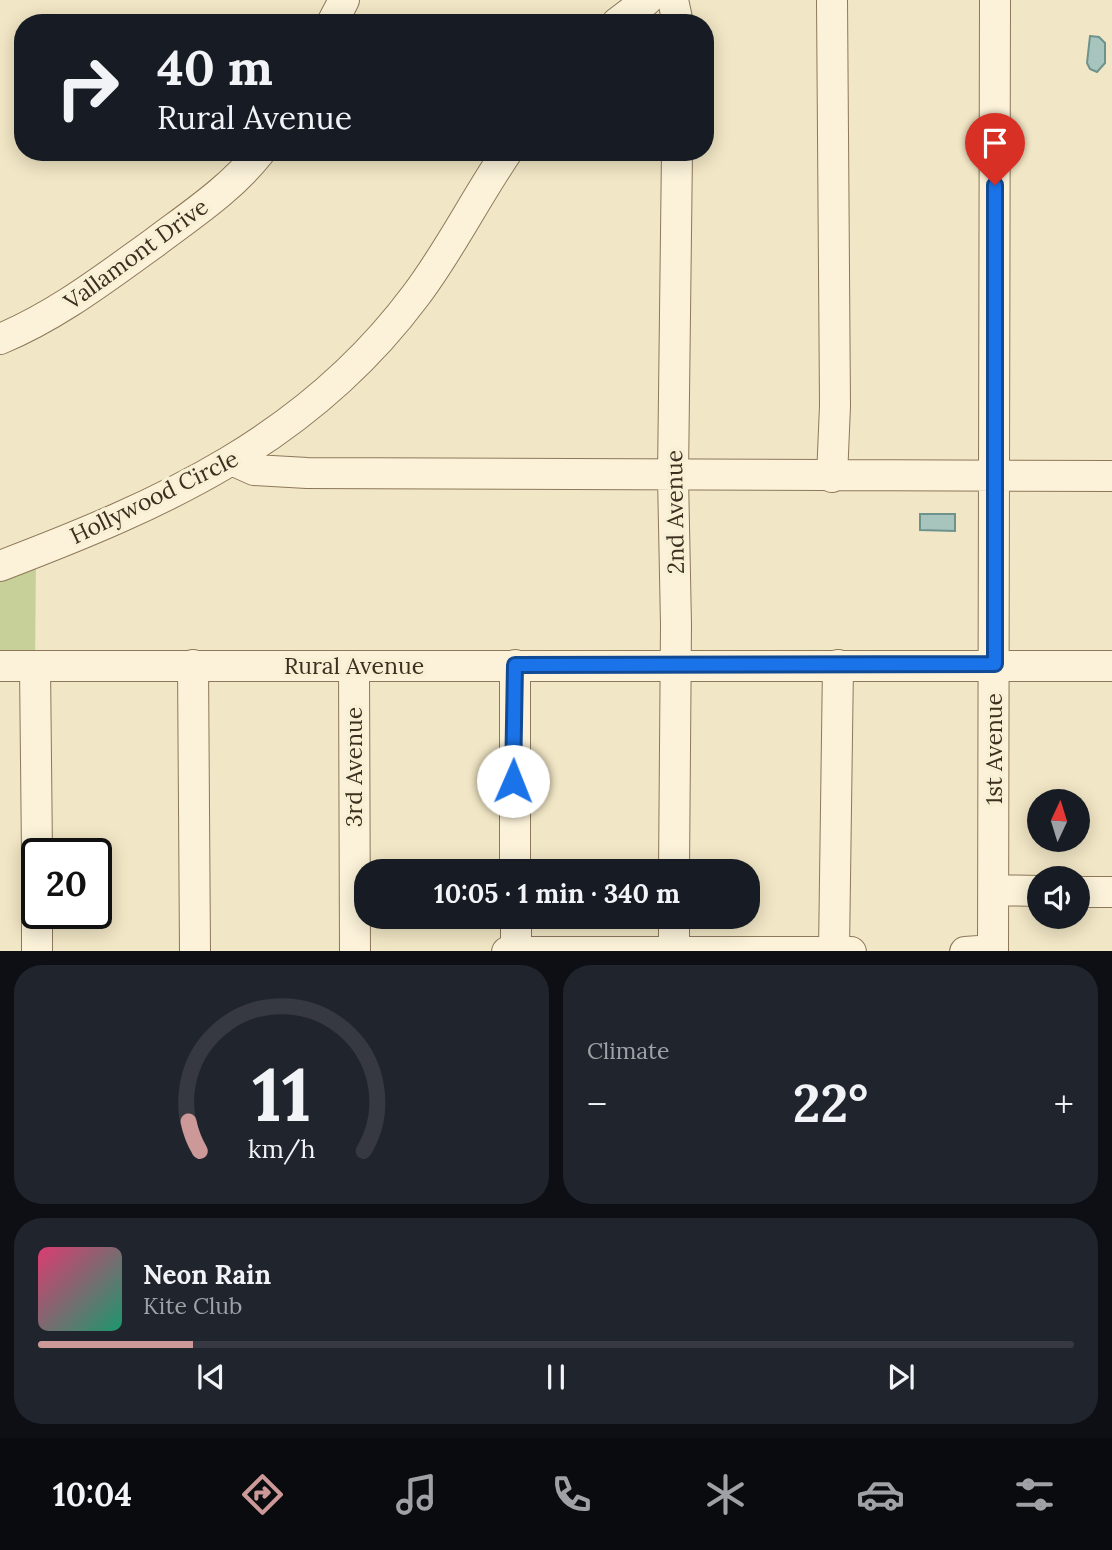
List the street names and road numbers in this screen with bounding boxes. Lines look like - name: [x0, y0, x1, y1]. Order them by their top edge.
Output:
- street label: Vallamont Drive: [57, 192, 213, 316]
- street label: Hollywood Circle: [65, 443, 243, 550]
- street label: 2nd Avenue: [659, 450, 690, 574]
- street label: Rural Avenue: [284, 651, 424, 680]
- street label: 1st Avenue: [979, 693, 1008, 805]
- street label: 3rd Avenue: [339, 707, 368, 827]

